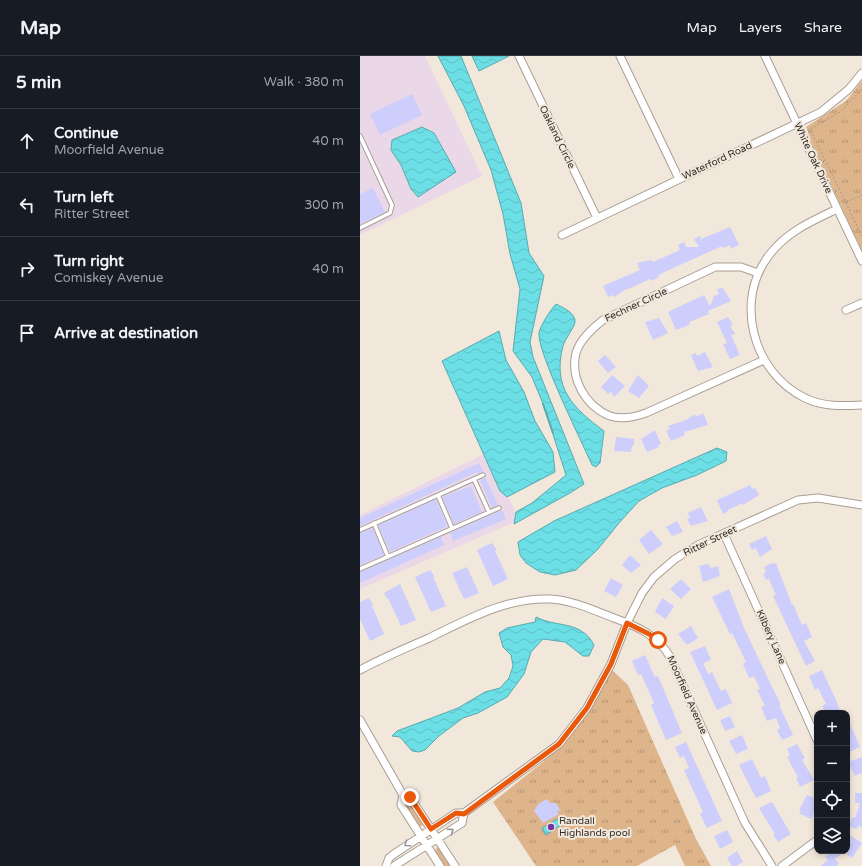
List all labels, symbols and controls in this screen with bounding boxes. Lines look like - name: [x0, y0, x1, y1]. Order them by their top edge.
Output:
- text: Map: [20, 17, 61, 39]
- text: Map: [687, 19, 717, 36]
- text: Layers: [739, 19, 782, 36]
- text: Share: [804, 19, 842, 36]
- text: 5 min: [16, 72, 61, 93]
- text: Walk · 380 m: [264, 74, 344, 90]
- street label: Oakland Circle: [537, 103, 578, 171]
- street label: White Oak Drive: [791, 121, 835, 196]
- text: Continue: [54, 124, 118, 142]
- icon: ahead: [16, 130, 38, 152]
- text: 40 m: [312, 133, 344, 149]
- street label: Waterford Road: [680, 140, 754, 182]
- text: Moorfield Avenue: [54, 142, 164, 158]
- text: Turn left: [54, 188, 114, 206]
- icon: left: [16, 194, 38, 216]
- text: 300 m: [304, 197, 344, 213]
- text: Ritter Street: [54, 206, 129, 222]
- text: Turn right: [54, 252, 124, 270]
- icon: right: [16, 258, 38, 280]
- text: 40 m: [312, 261, 344, 277]
- text: Comiskey Avenue: [54, 270, 163, 286]
- street label: Fechner Circle: [603, 285, 669, 325]
- icon: arrive: [16, 322, 38, 344]
- text: Arrive at destination: [54, 324, 198, 342]
- street label: Ritter Street: [681, 523, 739, 559]
- street label: Kilbery Lane: [754, 608, 789, 667]
- route start: [649, 631, 667, 649]
- street label: Moorfield Avenue: [664, 654, 710, 736]
- map controls: [814, 710, 850, 854]
- button: +: [814, 710, 850, 746]
- button: −: [814, 746, 850, 782]
- button: locate: [814, 782, 850, 818]
- route end: [401, 788, 419, 806]
- place label: Randall Highlands pool: [559, 815, 630, 839]
- button: layers: [814, 818, 850, 854]
- marker: Randall Highlands pool: [546, 822, 556, 832]
- one-way arrow: [447, 828, 454, 835]
- one-way arrow: [404, 839, 411, 846]

